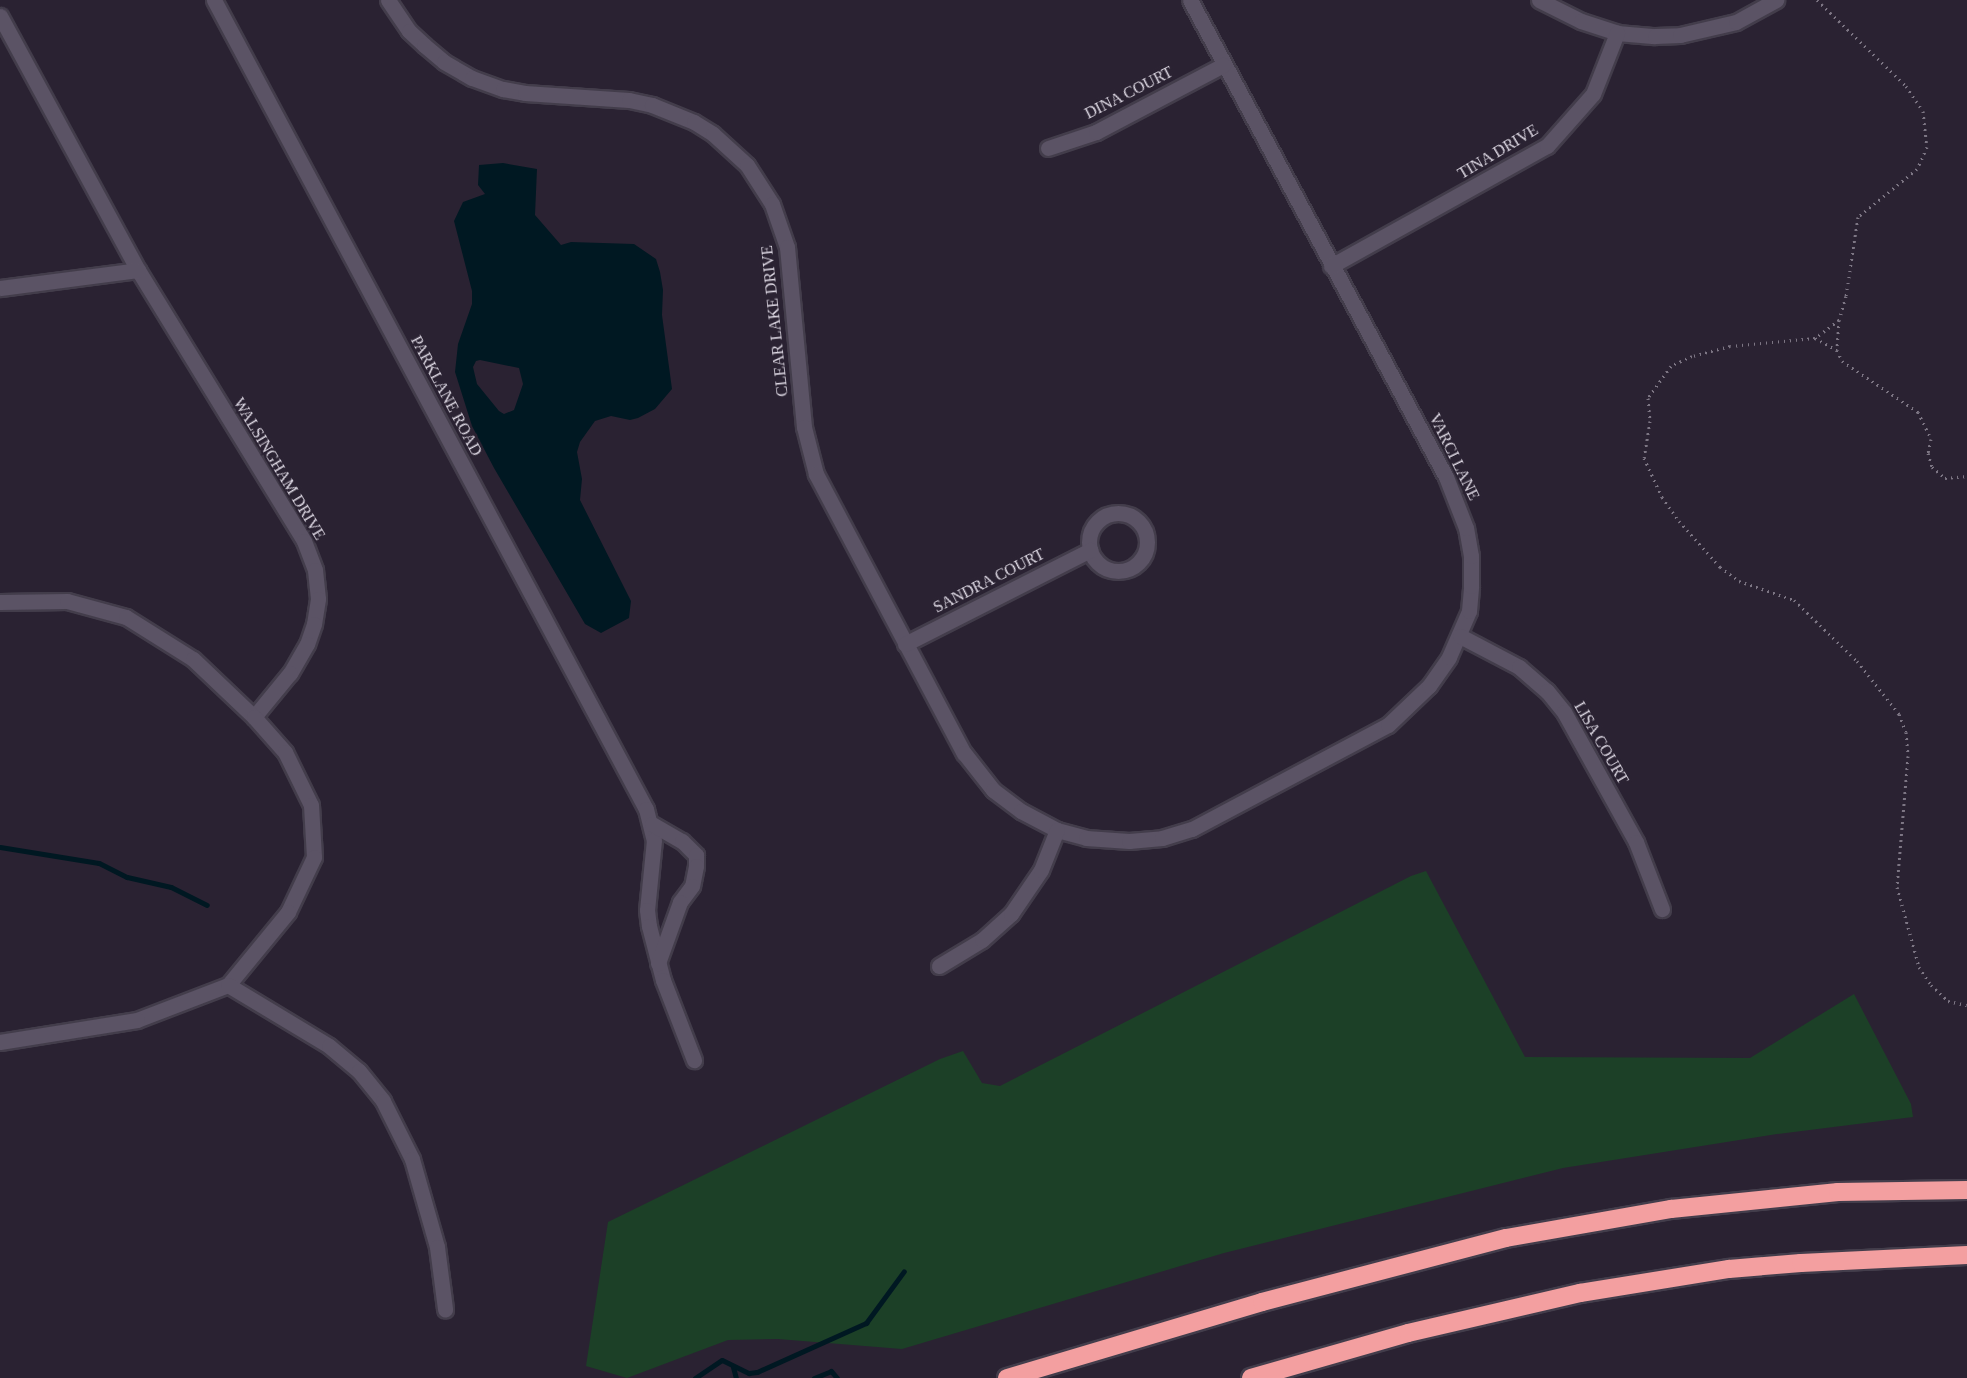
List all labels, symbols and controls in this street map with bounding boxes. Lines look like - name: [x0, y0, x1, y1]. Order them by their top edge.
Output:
- street label: DINA COURT: [1081, 62, 1177, 124]
- street label: TINA DRIVE: [1454, 120, 1542, 184]
- street label: CLEAR LAKE DRIVE: [758, 244, 792, 398]
- street label: PARKLANE ROAD: [406, 333, 486, 459]
- street label: WALSINGHAM DRIVE: [229, 395, 329, 543]
- street label: VARCI LANE: [1425, 410, 1483, 504]
- street label: SANDRA COURT: [930, 545, 1048, 617]
- street label: LISA COURT: [1569, 698, 1633, 788]

